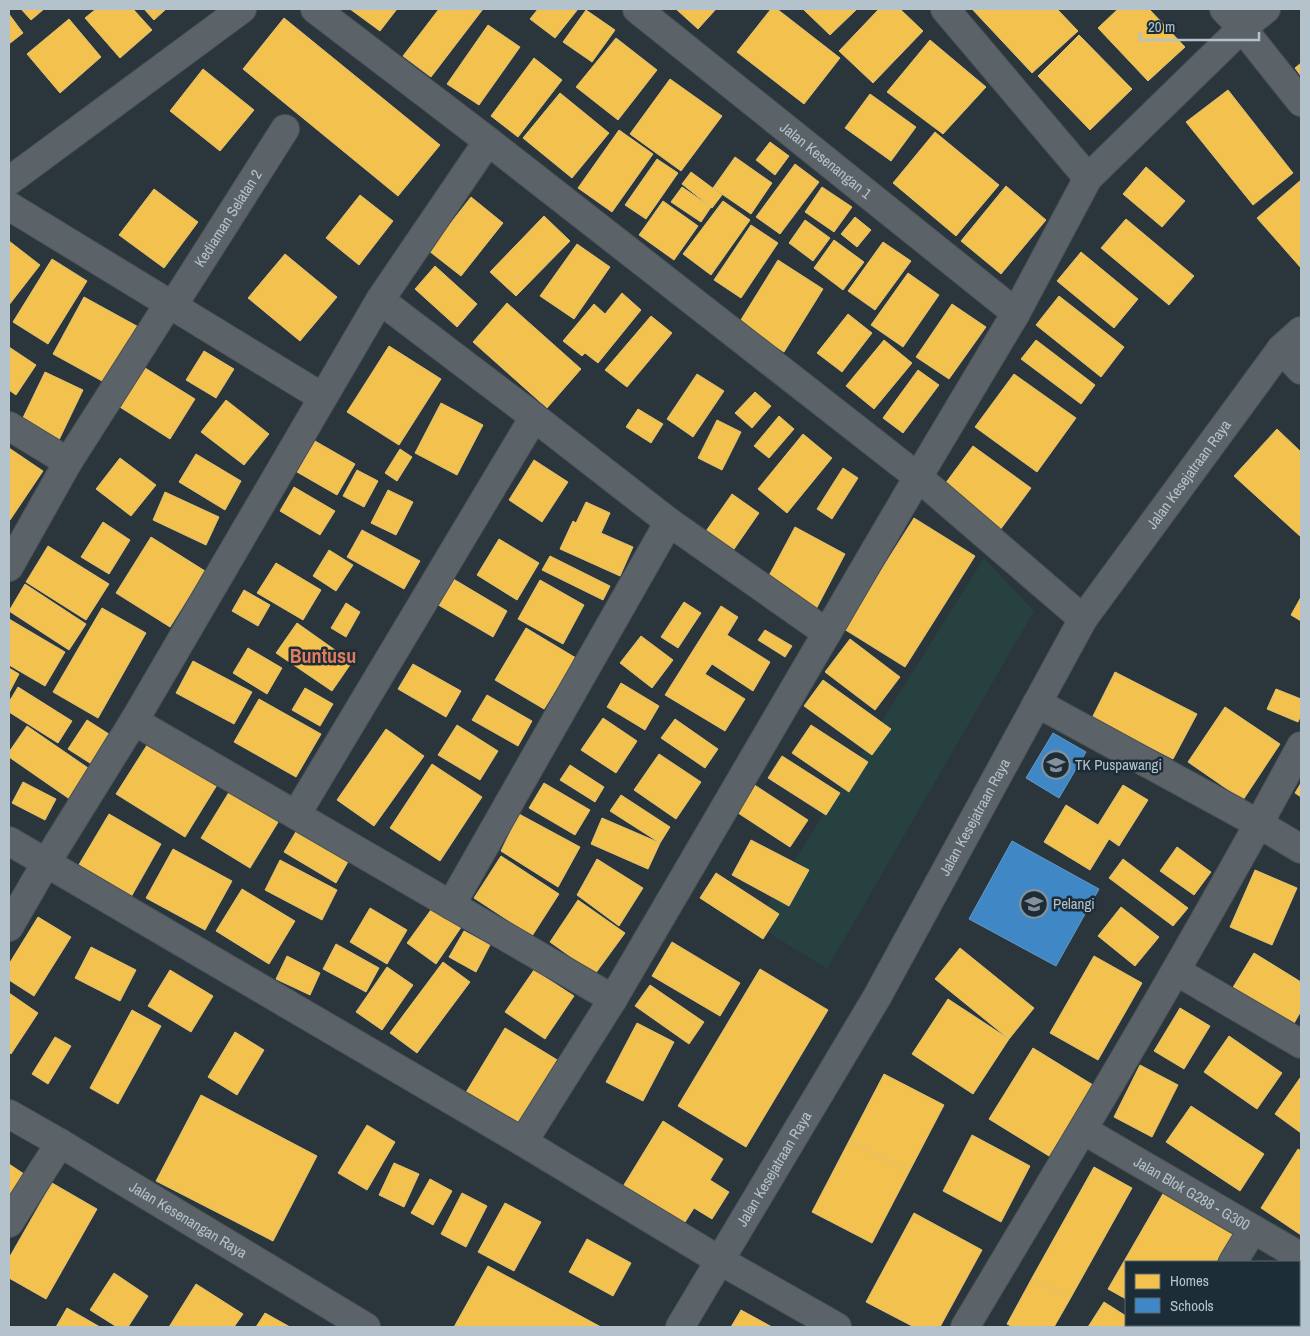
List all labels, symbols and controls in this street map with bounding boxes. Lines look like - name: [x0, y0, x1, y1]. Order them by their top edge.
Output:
- scale bar: [1140, 10, 1259, 42]
- text: 20 m: [1148, 16, 1175, 37]
- street label: Jalan Kesenangan 1: [776, 117, 877, 203]
- street label: Kediaman Selatan 2: [189, 165, 267, 271]
- street label: Jalan Kesejatraan Raya: [1141, 415, 1236, 533]
- district label: Buntusu: [290, 642, 356, 669]
- school or university icon: TK Puspawangi: [1041, 750, 1071, 780]
- street label: Jalan Kesejatraan Raya: [934, 754, 1015, 879]
- place label: TK Puspawangi: [1075, 754, 1162, 775]
- school or university icon: Pelangi: [1019, 889, 1049, 919]
- place label: Pelangi: [1053, 893, 1095, 914]
- street label: Jalan Kesejatraan Raya: [731, 1107, 816, 1230]
- street label: Jalan Blok G288 - G300: [1130, 1151, 1254, 1235]
- street label: Jalan Kesenangan Raya: [125, 1176, 251, 1263]
- legend: [1125, 1261, 1300, 1326]
- text: Homes: [1170, 1270, 1209, 1291]
- text: Schools: [1170, 1295, 1214, 1316]

